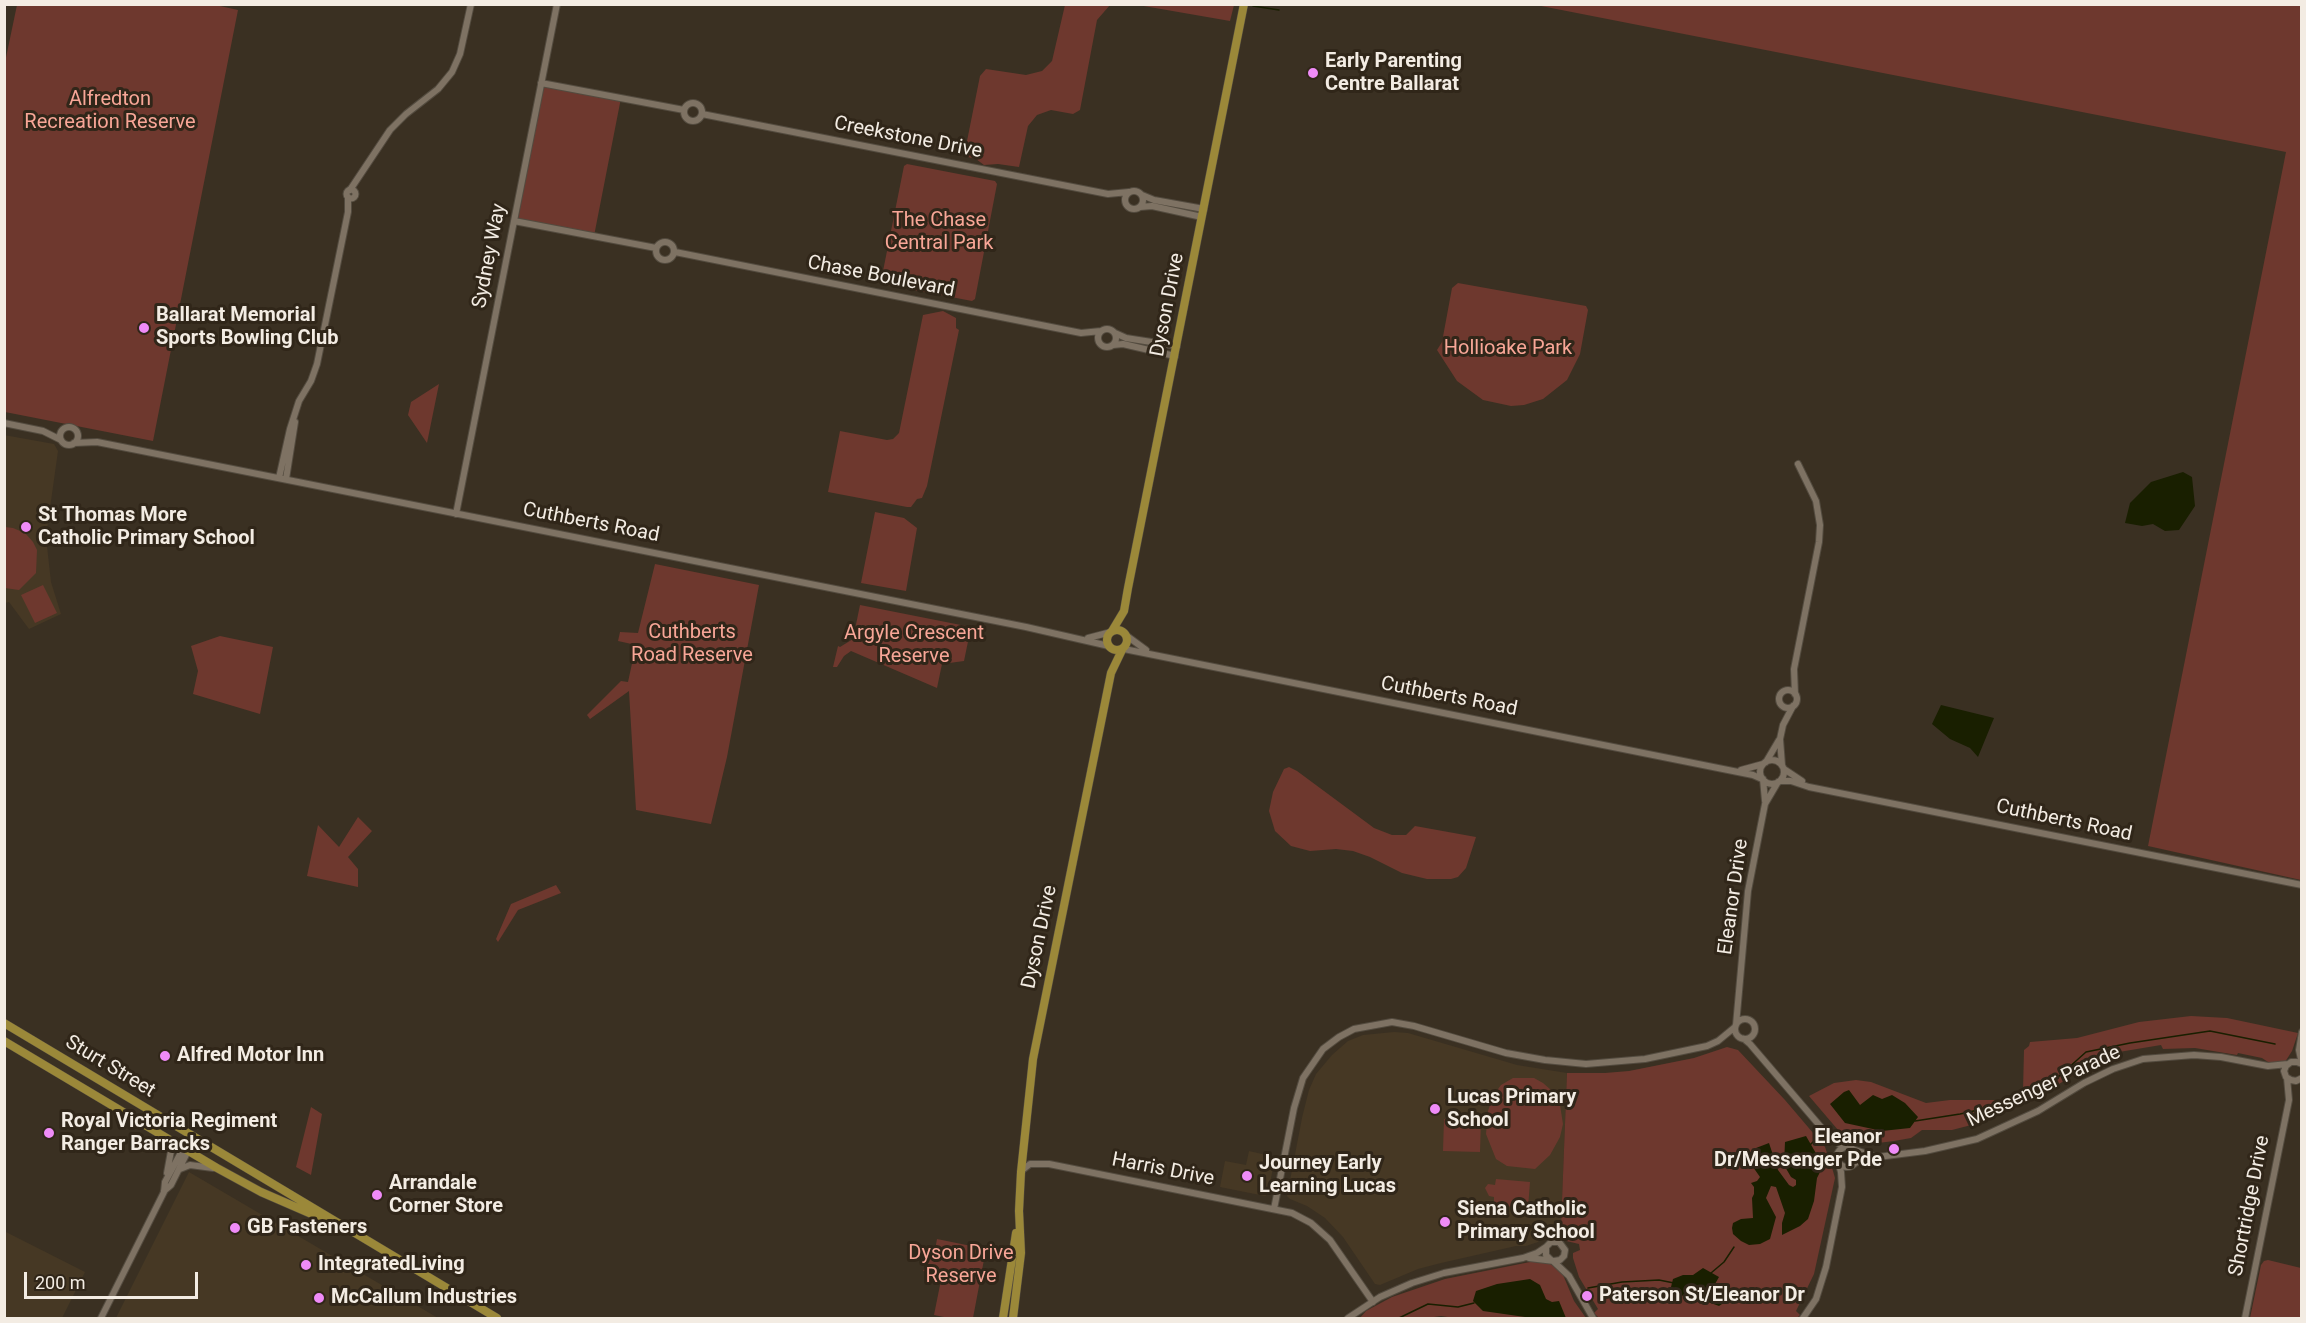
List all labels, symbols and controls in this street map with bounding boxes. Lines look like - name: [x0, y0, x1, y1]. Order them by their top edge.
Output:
- place label: Early Parenting Centre Ballarat: [1325, 50, 1462, 97]
- marker: Early Parenting Centre Ballarat: [1306, 66, 1320, 80]
- park label: Alfredton Recreation Reserve: [24, 88, 196, 135]
- street label: Creekstone Drive: [832, 112, 984, 164]
- street label: Sydney Way: [468, 202, 512, 310]
- park label: The Chase Central Park: [885, 209, 993, 256]
- street label: Chase Boulevard: [805, 251, 957, 303]
- street label: Dyson Drive: [1146, 251, 1190, 359]
- place label: Ballarat Memorial Sports Bowling Club: [156, 304, 338, 351]
- marker: Ballarat Memorial Sports Bowling Club: [137, 321, 151, 335]
- park label: Hollioake Park: [1444, 337, 1572, 361]
- street label: Cuthberts Road: [521, 498, 661, 548]
- place label: St Thomas More Catholic Primary School: [38, 504, 255, 551]
- marker: St Thomas More Catholic Primary School: [19, 520, 33, 534]
- park label: Cuthberts Road Reserve: [631, 621, 753, 668]
- park label: Argyle Crescent Reserve: [844, 622, 984, 669]
- street label: Cuthberts Road: [1379, 672, 1519, 722]
- street label: Cuthberts Road: [1994, 795, 2134, 847]
- street label: Eleanor Drive: [1714, 837, 1754, 957]
- street label: Dyson Drive: [1017, 883, 1063, 991]
- street label: Sturt Street: [61, 1031, 159, 1103]
- street label: Messenger Parade: [1963, 1041, 2125, 1133]
- place label: Alfred Motor Inn: [177, 1044, 324, 1068]
- marker: Alfred Motor Inn: [158, 1049, 172, 1063]
- place label: Lucas Primary School: [1447, 1086, 1576, 1133]
- marker: Lucas Primary School: [1428, 1102, 1442, 1116]
- place label: Royal Victoria Regiment Ranger Barracks: [61, 1110, 277, 1157]
- marker: Royal Victoria Regiment Ranger Barracks: [42, 1126, 56, 1140]
- place label: Eleanor Dr/Messenger Pde: [1714, 1126, 1882, 1173]
- street label: Shortridge Drive: [2225, 1134, 2275, 1278]
- marker: Eleanor Dr/Messenger Pde: [1887, 1142, 1901, 1156]
- street label: Harris Drive: [1110, 1148, 1216, 1192]
- place label: Journey Early Learning Lucas: [1259, 1152, 1396, 1199]
- marker: Journey Early Learning Lucas: [1240, 1169, 1254, 1183]
- place label: Arrandale Corner Store: [389, 1172, 503, 1219]
- marker: Arrandale Corner Store: [370, 1188, 384, 1202]
- place label: Siena Catholic Primary School: [1457, 1198, 1595, 1245]
- marker: Siena Catholic Primary School: [1438, 1215, 1452, 1229]
- place label: GB Fasteners: [247, 1216, 367, 1240]
- marker: GB Fasteners: [228, 1221, 242, 1235]
- park label: Dyson Drive Reserve: [908, 1242, 1014, 1289]
- place label: IntegratedLiving: [318, 1253, 465, 1277]
- marker: IntegratedLiving: [299, 1258, 313, 1272]
- scale bar: [27, 1260, 201, 1298]
- text: 200 m: [35, 1272, 86, 1293]
- place label: Paterson St/Eleanor Dr: [1599, 1284, 1805, 1308]
- place label: McCallum Industries: [331, 1286, 517, 1310]
- marker: Paterson St/Eleanor Dr: [1580, 1289, 1594, 1303]
- marker: McCallum Industries: [312, 1291, 326, 1305]

